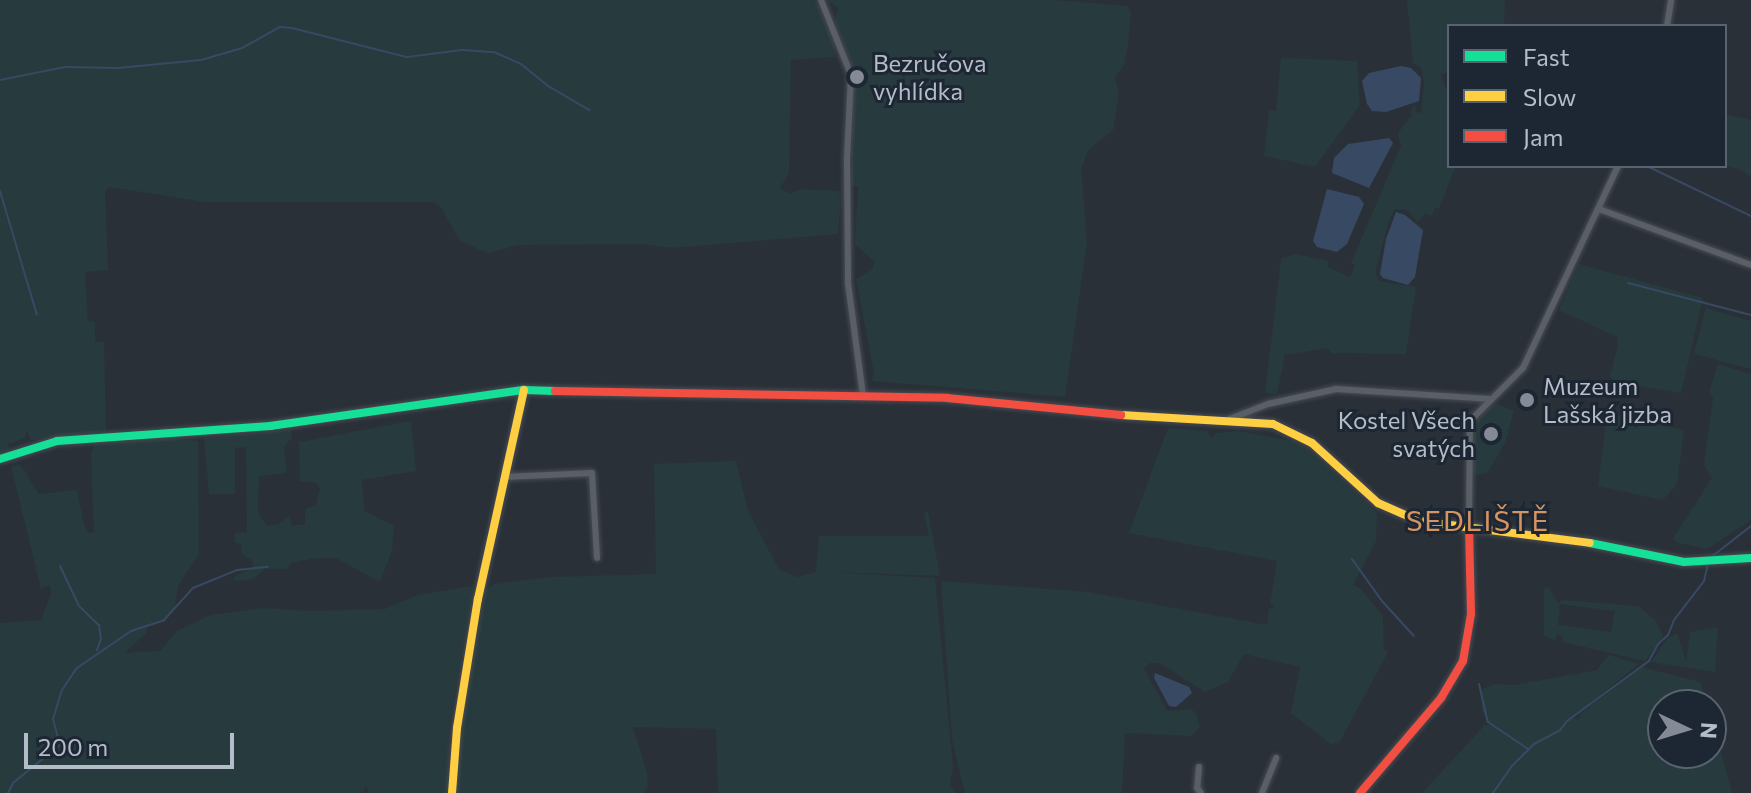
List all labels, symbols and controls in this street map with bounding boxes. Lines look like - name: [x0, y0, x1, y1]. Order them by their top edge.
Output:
- legend: [1447, 24, 1727, 168]
- text: Fast: [1523, 42, 1570, 71]
- place label: Bezručova vyhlídka: [873, 49, 986, 105]
- marker: Bezručova vyhlídka: [848, 68, 866, 86]
- text: Slow: [1523, 82, 1576, 111]
- text: Jam: [1523, 122, 1563, 151]
- place label: Muzeum Lašská jizba: [1543, 372, 1672, 428]
- marker: Muzeum Lašská jizba: [1518, 391, 1536, 409]
- place label: Kostel Všech svatých: [1338, 406, 1475, 462]
- marker: Kostel Všech svatých: [1482, 425, 1500, 443]
- district label: SEDLIŠTĚ: [1406, 503, 1550, 537]
- north arrow: [1647, 689, 1727, 769]
- scale bar: [28, 717, 238, 767]
- text: N: [1695, 721, 1723, 740]
- text: 200 m: [38, 732, 108, 761]

